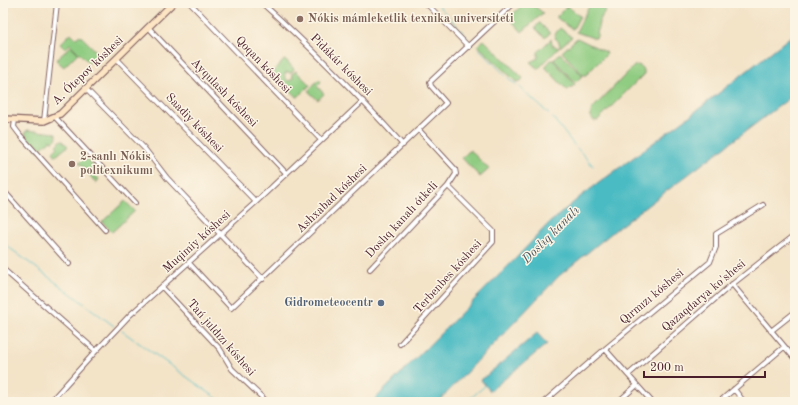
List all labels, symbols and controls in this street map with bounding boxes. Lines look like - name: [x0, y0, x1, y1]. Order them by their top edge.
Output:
- place label: Nókis mámleketlik texnika universiteti: [308, 13, 514, 25]
- marker: Nókis mámleketlik texnika universiteti: [295, 14, 305, 24]
- street label: A. Ótepov kóshesi: [47, 31, 126, 108]
- street label: Pidákár kóshesi: [308, 32, 374, 98]
- street label: Qoqan kóshesi: [233, 34, 293, 96]
- street label: Ayqulash kóshesi: [189, 57, 259, 129]
- street label: Saadiy kóshesi: [163, 91, 225, 155]
- place label: 2-sanlı Nókis politexnikumı: [80, 151, 153, 177]
- marker: 2-sanlı Nókis politexnikumı: [67, 159, 77, 169]
- street label: Ashxabad kóshesi: [295, 162, 369, 236]
- street label: Doslıq kanalı ótkeli: [364, 180, 440, 260]
- water label: Doslıq kanalı: [519, 203, 583, 267]
- street label: Muqimiy kóshesi: [161, 209, 233, 275]
- street label: Terbenbes kóshesi: [412, 238, 484, 316]
- street label: Qazaqdarya ko'shesi: [660, 258, 748, 334]
- street label: Qırmızı kóshesi: [618, 267, 686, 327]
- place label: Gidrometeocentr: [284, 297, 373, 309]
- street label: Tań juldızı kóshesi: [185, 298, 257, 378]
- marker: Gidrometeocentr: [376, 298, 386, 308]
- scale bar: [644, 353, 765, 379]
- text: 200 m: [650, 362, 684, 374]

